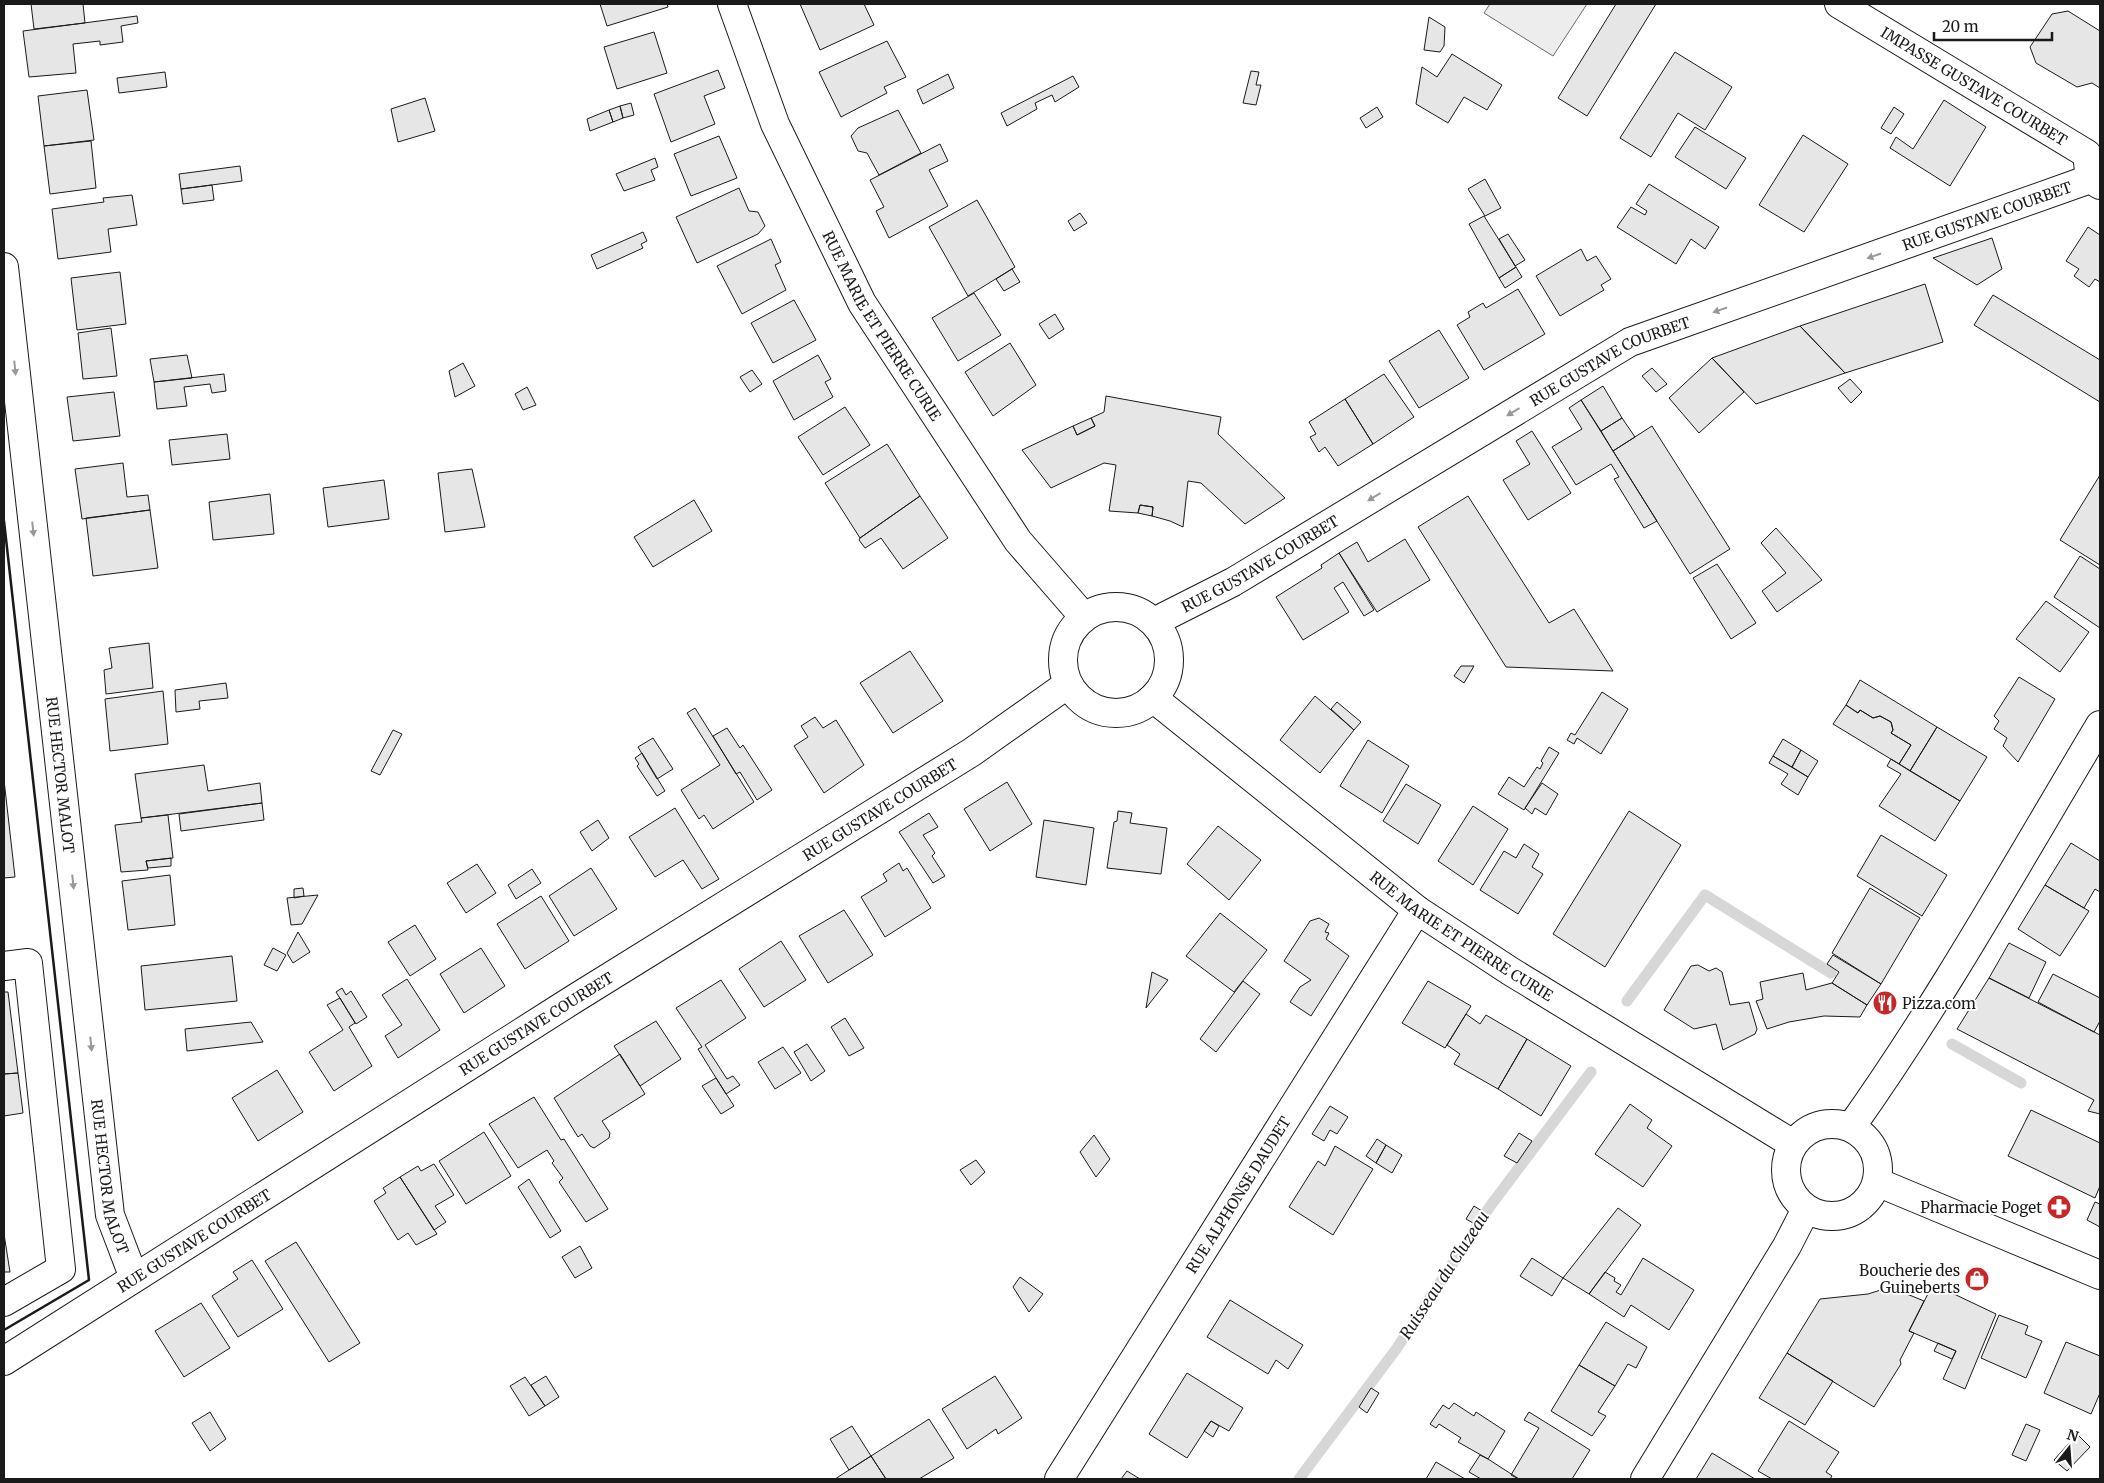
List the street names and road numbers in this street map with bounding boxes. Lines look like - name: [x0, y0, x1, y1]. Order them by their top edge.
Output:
- street label: IMPASSE GUSTAVE COURBET: [1878, 22, 2071, 150]
- street label: RUE GUSTAVE COURBET: [1899, 177, 2075, 254]
- street label: RUE MARIE ET PIERRE CURIE: [819, 227, 946, 424]
- street label: RUE GUSTAVE COURBET: [1526, 312, 1693, 410]
- street label: RUE GUSTAVE COURBET: [1178, 511, 1343, 616]
- street label: RUE HECTOR MALOT: [43, 696, 79, 855]
- street label: RUE GUSTAVE COURBET: [799, 754, 961, 864]
- street label: RUE MARIE ET PIERRE CURIE: [1366, 867, 1557, 1005]
- street label: RUE GUSTAVE COURBET: [455, 967, 617, 1079]
- street label: RUE HECTOR MALOT: [88, 1098, 134, 1257]
- street label: RUE ALPHONSE DAUDET: [1181, 1112, 1295, 1277]
- street label: RUE GUSTAVE COURBET: [113, 1184, 275, 1296]

